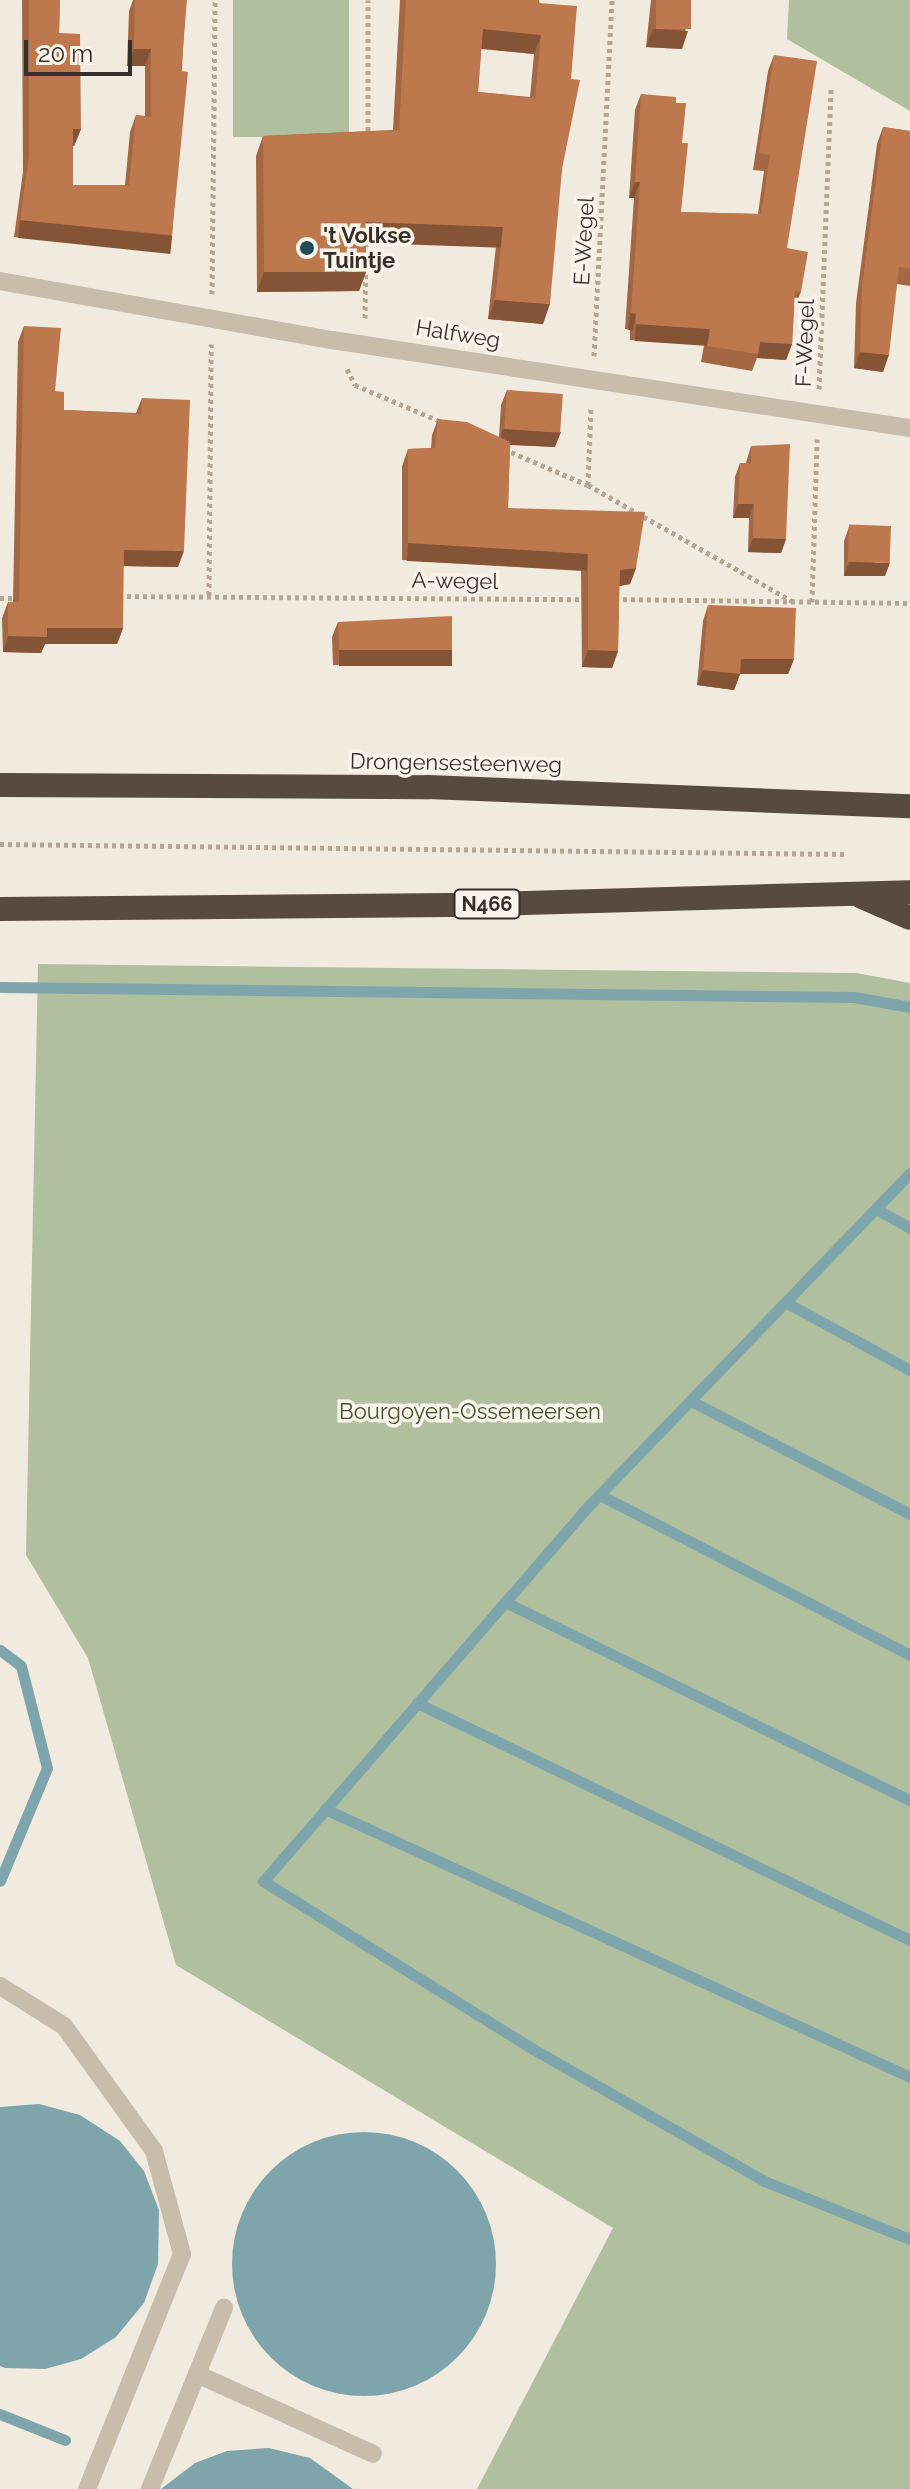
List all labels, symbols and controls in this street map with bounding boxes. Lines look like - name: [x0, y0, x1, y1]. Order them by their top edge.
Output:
- scale bar: [28, 24, 136, 74]
- text: 20 m: [38, 39, 93, 68]
- street label: E-Wegel: [568, 196, 600, 286]
- place label: 't Volkse Tuintje: [323, 222, 412, 274]
- marker: 't Volkse Tuintje: [298, 239, 316, 257]
- street label: F-Wegel: [790, 299, 820, 387]
- street label: Halfweg: [414, 314, 502, 354]
- street label: A-wegel: [411, 567, 499, 595]
- street label: Drongensesteenweg: [350, 748, 562, 778]
- road number: N466: [453, 888, 521, 920]
- park label: Bourgoyen-Ossemeersen: [339, 1399, 601, 1425]

